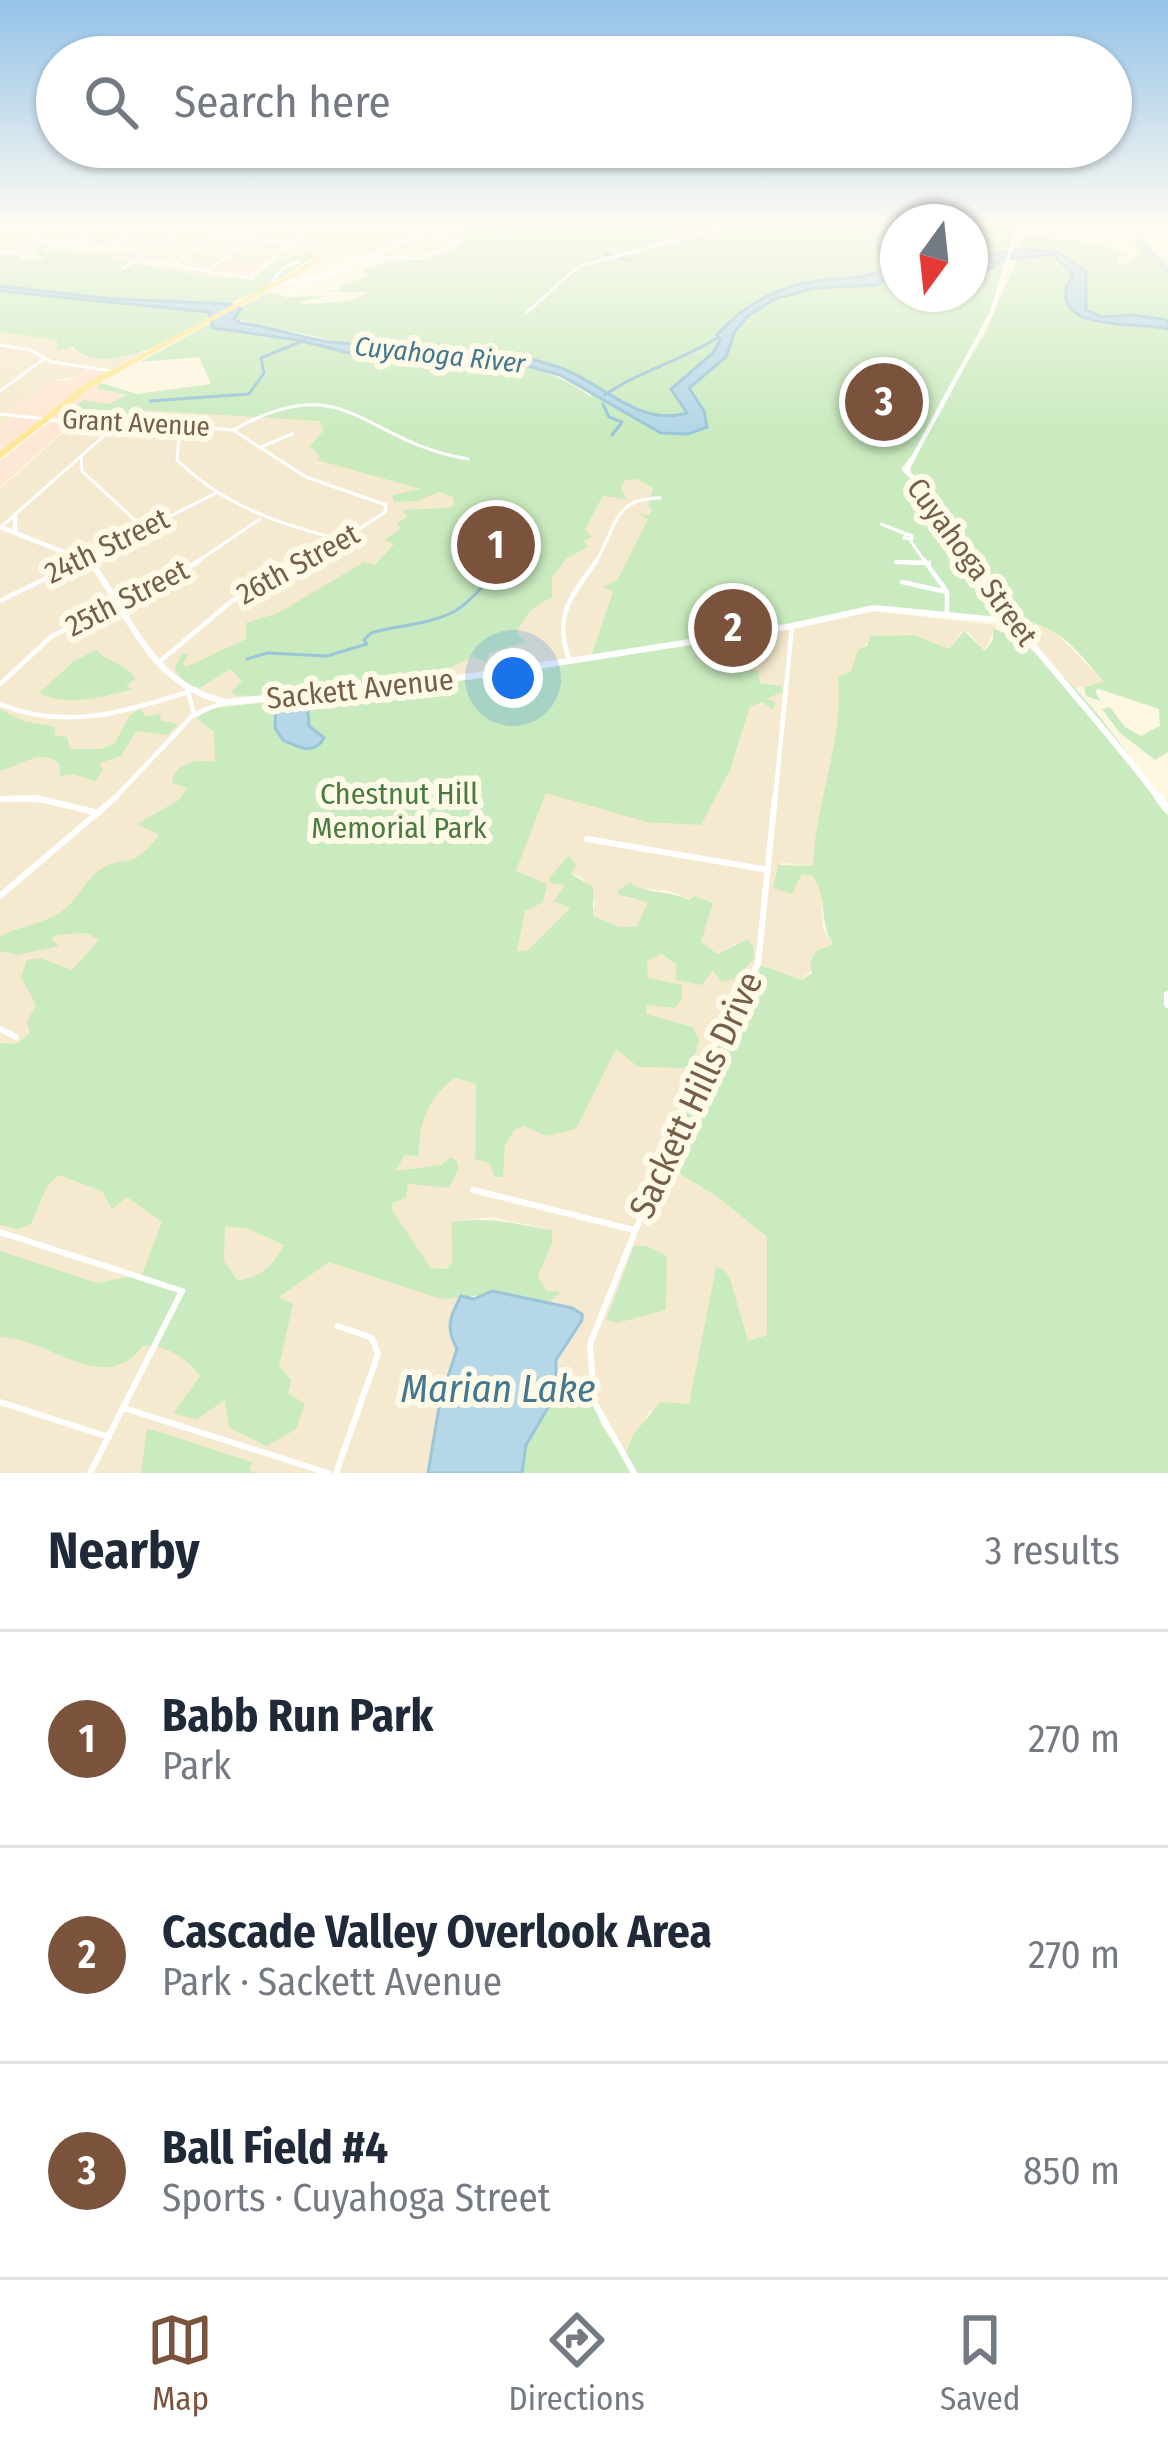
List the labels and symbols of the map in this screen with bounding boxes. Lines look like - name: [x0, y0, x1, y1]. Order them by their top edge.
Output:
- north arrow: [880, 204, 988, 312]
- water label: Cuyahoga River: [353, 330, 528, 380]
- pin: 3: [845, 357, 923, 447]
- street label: Grant Avenue: [61, 403, 211, 443]
- street label: Cuyahoga Street: [899, 471, 1045, 653]
- street label: 24th Street: [39, 500, 175, 591]
- pin: 1: [457, 500, 535, 590]
- street label: 26th Street: [230, 516, 366, 612]
- street label: 25th Street: [59, 552, 195, 644]
- pin: 2: [694, 583, 772, 673]
- your location: [483, 648, 543, 708]
- street label: Sackett Avenue: [265, 661, 455, 717]
- park label: Chestnut Hill Memorial Park: [311, 776, 487, 846]
- street label: Sackett Hills Drive: [620, 965, 772, 1225]
- water label: Marian Lake: [400, 1366, 596, 1412]

